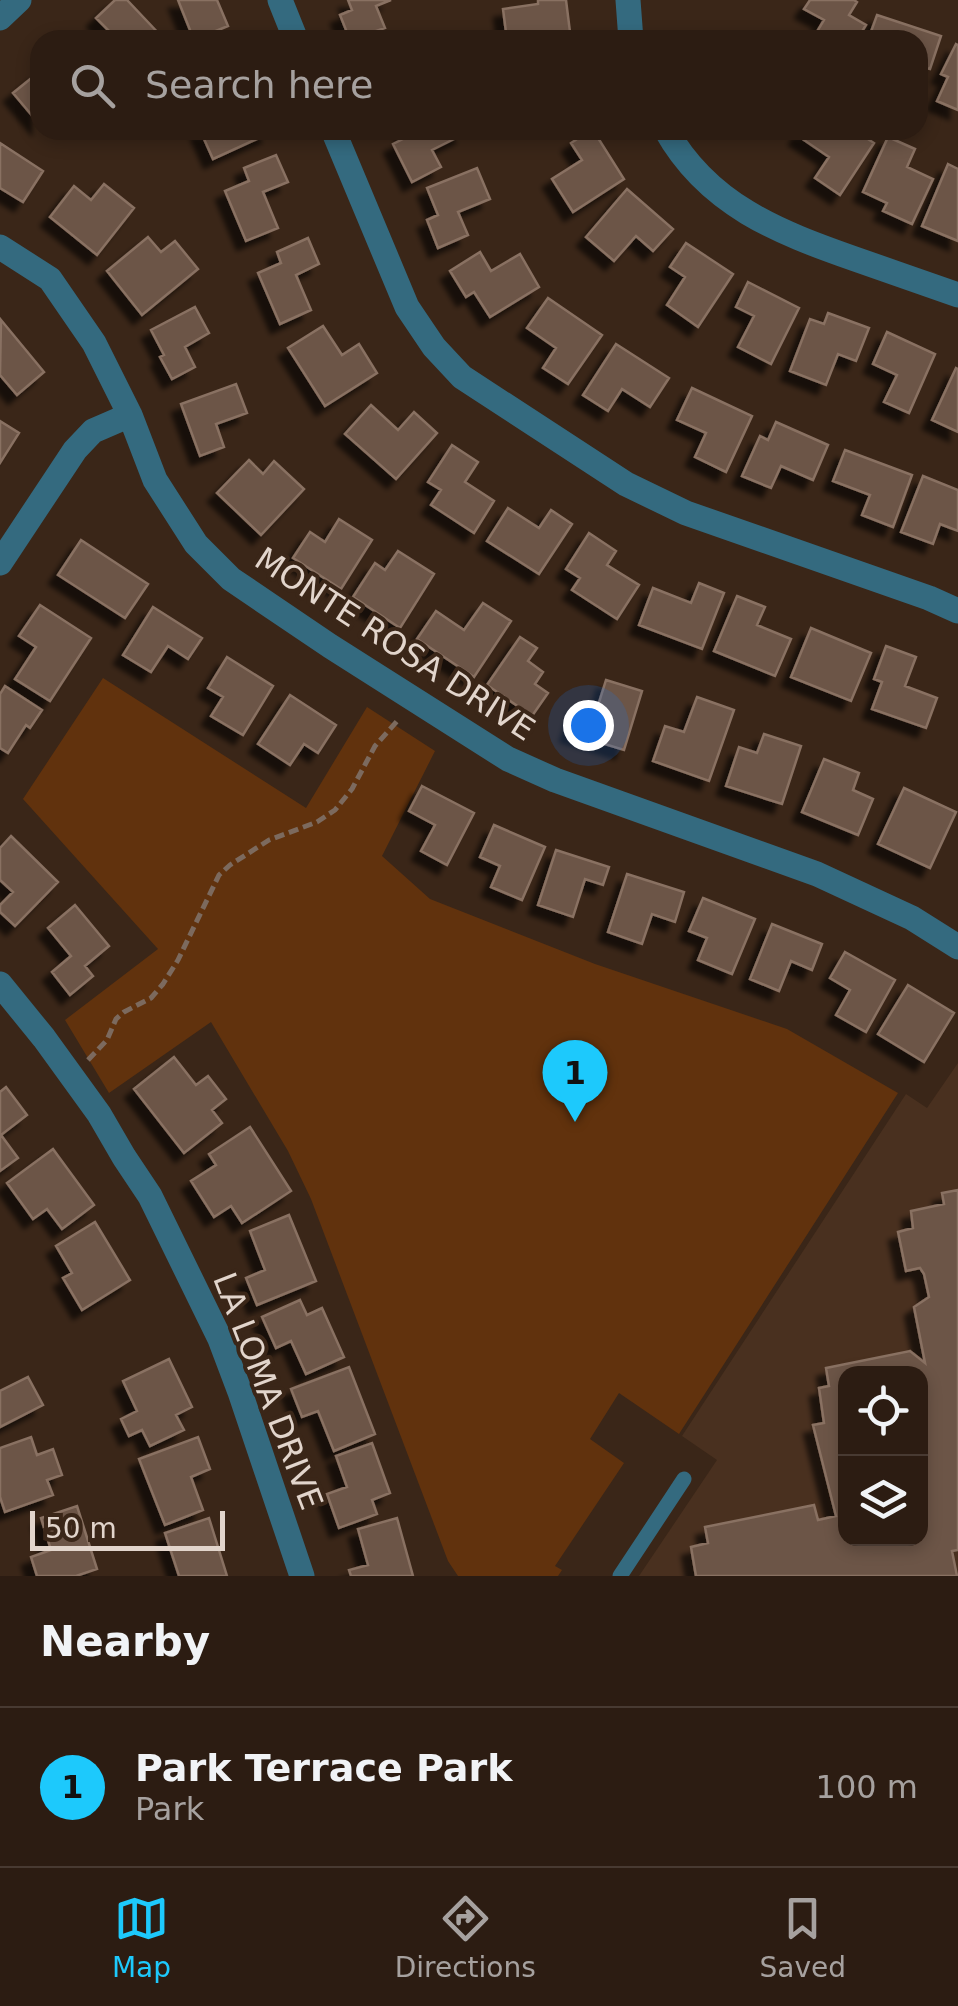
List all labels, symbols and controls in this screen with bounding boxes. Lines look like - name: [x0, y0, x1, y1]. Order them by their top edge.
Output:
- search box: [30, 30, 928, 140]
- icon: search: [65, 58, 120, 113]
- text: Search here: [145, 63, 373, 107]
- street label: MONTE ROSA DRIVE: [248, 539, 542, 749]
- your location: [563, 700, 614, 751]
- pin: 1: [542, 1040, 608, 1122]
- street label: LA LOMA DRIVE: [205, 1267, 331, 1515]
- map controls: [838, 1366, 928, 1546]
- button: locate: [838, 1366, 928, 1456]
- button: layers: [838, 1456, 928, 1546]
- scale bar: [30, 1506, 225, 1550]
- text: 50 m: [45, 1512, 117, 1545]
- text: Nearby: [40, 1617, 210, 1666]
- text: Park Terrace Park: [135, 1746, 513, 1790]
- text: 1: [61, 1768, 84, 1806]
- text: 100 m: [816, 1768, 918, 1806]
- text: Park: [135, 1790, 204, 1828]
- tab: Map: [112, 1891, 171, 1984]
- tab: Directions: [395, 1891, 536, 1984]
- tab: Saved: [760, 1891, 846, 1984]

